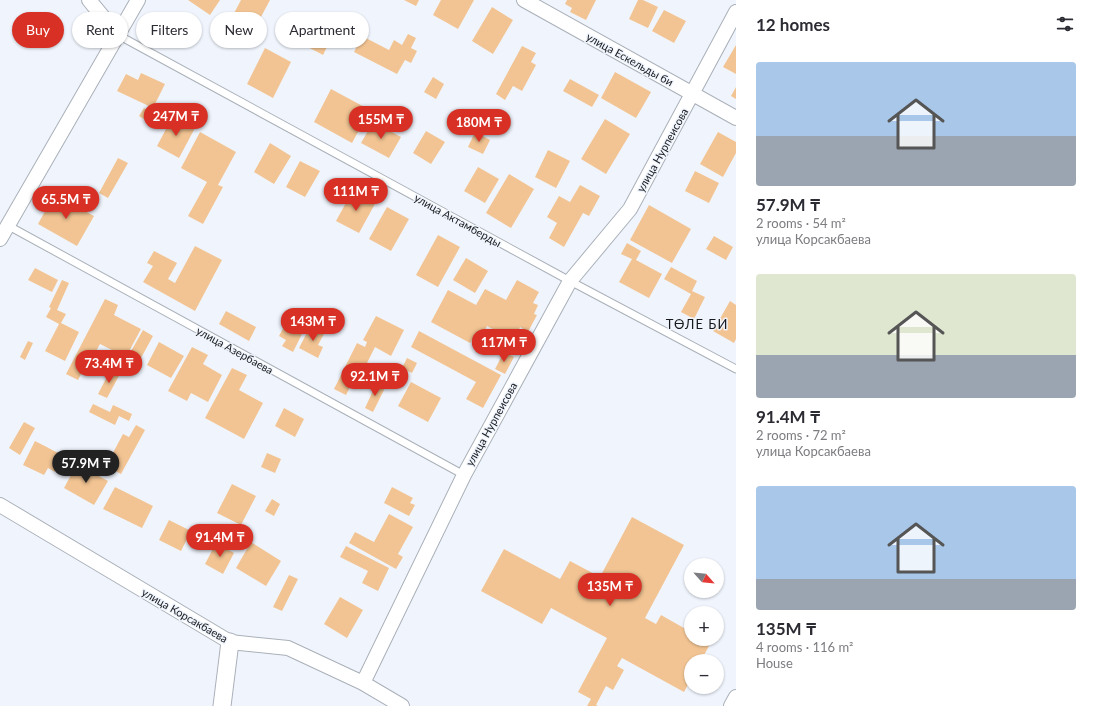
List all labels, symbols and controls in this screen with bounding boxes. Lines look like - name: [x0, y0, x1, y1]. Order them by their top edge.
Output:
- chip: Buy: [12, 12, 64, 48]
- chip: Rent: [72, 12, 128, 48]
- chip: Filters: [136, 12, 202, 48]
- chip: New: [210, 12, 267, 48]
- chip: Apartment: [275, 12, 369, 48]
- icon: filters: [1054, 13, 1076, 35]
- text: 12 homes: [756, 14, 830, 35]
- street label: улица Ескельды би: [584, 30, 676, 88]
- icon: home: [880, 88, 952, 160]
- pin: 247M ₸: [143, 103, 209, 137]
- pin: 155M ₸: [348, 106, 414, 140]
- street label: улица Нурпеисова: [634, 106, 690, 194]
- text: 247M ₸: [153, 108, 199, 124]
- pin: 180M ₸: [446, 109, 512, 143]
- text: 155M ₸: [358, 111, 404, 127]
- text: 180M ₸: [456, 114, 502, 130]
- pin: 111M ₸: [323, 178, 389, 212]
- text: 111M ₸: [333, 183, 379, 199]
- pin: 65.5M ₸: [29, 186, 103, 220]
- text: 65.5M ₸: [41, 191, 91, 207]
- street label: улица Актамберды: [412, 191, 504, 249]
- text: 57.9M ₸: [756, 194, 821, 215]
- text: 2 rooms · 54 m²: [756, 215, 846, 231]
- text: улица Корсакбаева: [756, 231, 871, 247]
- icon: home: [880, 300, 952, 372]
- pin: 143M ₸: [280, 308, 346, 342]
- text: 143M ₸: [290, 313, 336, 329]
- district label: ТӨЛЕ БИ: [666, 316, 728, 332]
- street label: улица Азербаева: [194, 324, 276, 376]
- pin: 117M ₸: [471, 329, 537, 363]
- text: 117M ₸: [481, 334, 527, 350]
- pin: 73.4M ₸: [72, 350, 146, 384]
- text: 73.4M ₸: [84, 355, 134, 371]
- pin: 92.1M ₸: [338, 363, 412, 397]
- text: 92.1M ₸: [350, 368, 400, 384]
- street label: улица Нурпеисова: [463, 380, 519, 468]
- text: 91.4M ₸: [756, 406, 821, 427]
- text: 2 rooms · 72 m²: [756, 427, 846, 443]
- text: улица Корсакбаева: [756, 443, 871, 459]
- pin: 57.9M ₸: [49, 450, 123, 484]
- text: 57.9M ₸: [61, 455, 111, 471]
- icon: home: [880, 512, 952, 584]
- pin: 91.4M ₸: [183, 524, 257, 558]
- text: 91.4M ₸: [195, 529, 245, 545]
- north arrow: [684, 558, 724, 598]
- map controls: [684, 558, 724, 694]
- pin: 135M ₸: [577, 573, 643, 607]
- text: 135M ₸: [587, 578, 633, 594]
- street label: улица Корсакбаева: [140, 585, 230, 645]
- button: +: [684, 606, 724, 646]
- text: 135M ₸: [756, 618, 817, 639]
- text: 4 rooms · 116 m²: [756, 639, 853, 655]
- button: −: [684, 654, 724, 694]
- text: House: [756, 655, 793, 671]

